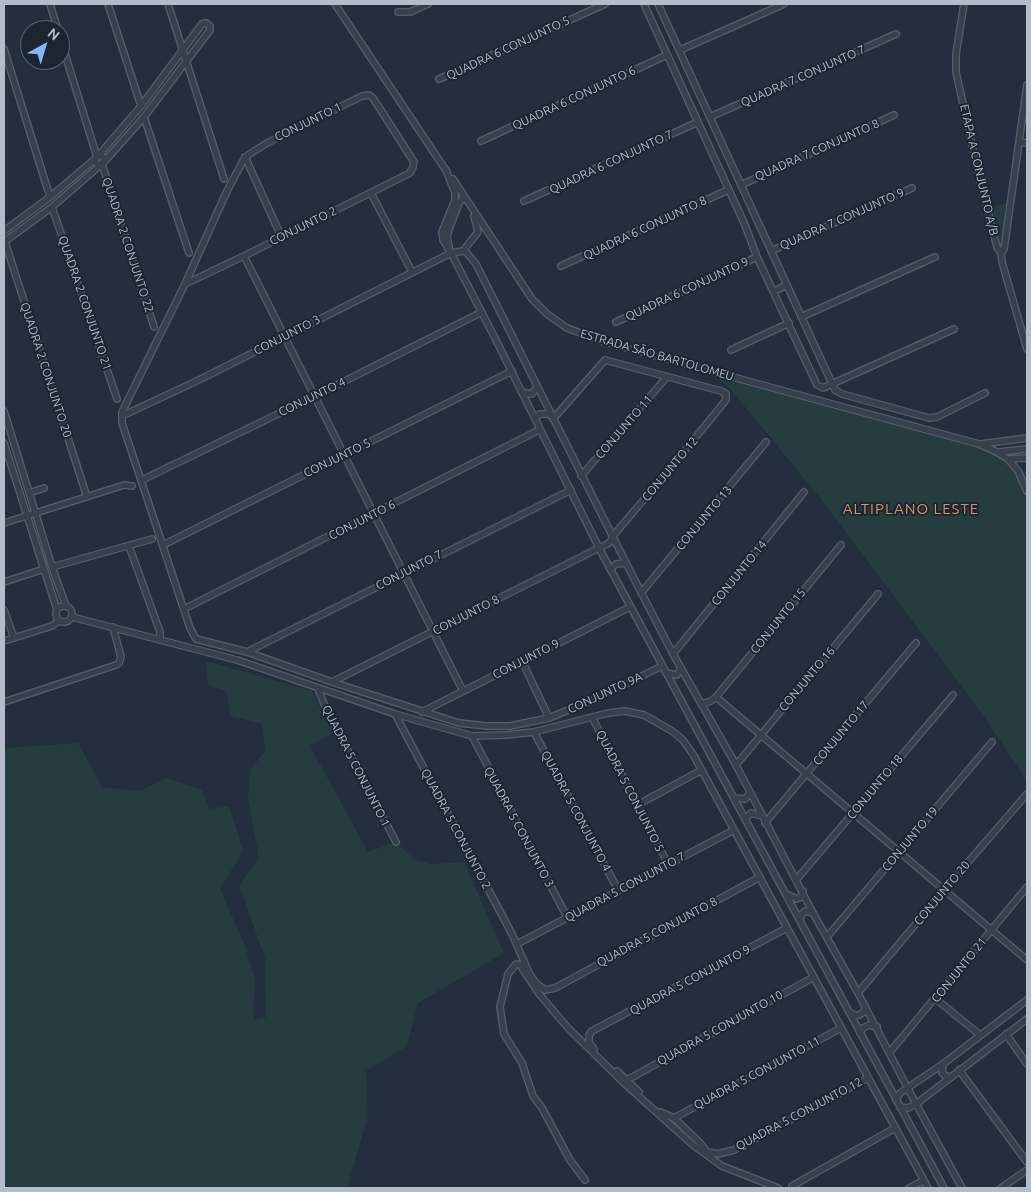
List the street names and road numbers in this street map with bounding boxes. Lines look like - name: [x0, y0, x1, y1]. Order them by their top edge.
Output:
- street label: QUADRA 6 CONJUNTO 5: [444, 13, 572, 83]
- street label: QUADRA 7 CONJUNTO 7: [739, 42, 867, 110]
- street label: QUADRA 6 CONJUNTO 6: [510, 63, 638, 133]
- street label: CONJUNTO 1: [272, 100, 344, 144]
- street label: ETAPA A CONJUNTO A/B: [957, 103, 1001, 237]
- street label: QUADRA 7 CONJUNTO 8: [753, 116, 881, 184]
- street label: QUADRA 6 CONJUNTO 7: [547, 127, 675, 197]
- street label: QUADRA 2 CONJUNTO 22: [99, 175, 157, 315]
- street label: QUADRA 7 CONJUNTO 9: [778, 185, 906, 253]
- street label: QUADRA 6 CONJUNTO 8: [581, 193, 709, 263]
- street label: CONJUNTO 2: [267, 204, 339, 248]
- street label: QUADRA 2 CONJUNTO 21: [55, 234, 115, 372]
- street label: QUADRA 6 CONJUNTO 9: [623, 254, 751, 324]
- street label: QUADRA 2 CONJUNTO 20: [17, 300, 75, 440]
- street label: CONJUNTO 3: [251, 312, 323, 358]
- street label: ESTRADA SÃO BARTOLOMEU: [579, 326, 735, 384]
- street label: CONJUNTO 4: [276, 375, 348, 419]
- street label: CONJUNTO 11: [592, 392, 656, 462]
- street label: CONJUNTO 12: [639, 434, 701, 504]
- street label: CONJUNTO 5: [301, 436, 373, 480]
- street label: CONJUNTO 13: [673, 483, 735, 553]
- street label: CONJUNTO 6: [326, 497, 398, 543]
- street label: CONJUNTO 14: [708, 537, 770, 609]
- street label: CONJUNTO 7: [373, 547, 445, 593]
- street label: CONJUNTO 15: [747, 585, 809, 657]
- street label: CONJUNTO 8: [430, 592, 502, 638]
- street label: CONJUNTO 9: [490, 636, 562, 682]
- street label: CONJUNTO 16: [776, 644, 838, 714]
- street label: CONJUNTO 9A: [565, 669, 645, 717]
- street label: CONJUNTO 17: [810, 698, 872, 768]
- street label: QUADRA 5 CONJUNTO 1: [319, 703, 393, 829]
- street label: QUADRA 5 CONJUNTO 5: [593, 728, 667, 854]
- street label: QUADRA 5 CONJUNTO 4: [538, 748, 614, 874]
- street label: CONJUNTO 18: [844, 752, 906, 822]
- street label: QUADRA 5 CONJUNTO 3: [481, 764, 557, 890]
- street label: QUADRA 5 CONJUNTO 2: [418, 766, 494, 892]
- street label: CONJUNTO 19: [879, 804, 941, 874]
- street label: QUADRA 5 CONJUNTO 7: [562, 849, 688, 925]
- street label: CONJUNTO 20: [911, 858, 973, 928]
- street label: QUADRA 5 CONJUNTO 8: [594, 894, 720, 970]
- street label: CONJUNTO 21: [928, 934, 990, 1006]
- street label: QUADRA 5 CONJUNTO 9: [627, 942, 753, 1018]
- street label: QUADRA 5 CONJUNTO 10: [655, 987, 785, 1069]
- street label: QUADRA 5 CONJUNTO 11: [691, 1033, 823, 1113]
- street label: QUADRA 5 CONJUNTO 12: [733, 1074, 865, 1154]

